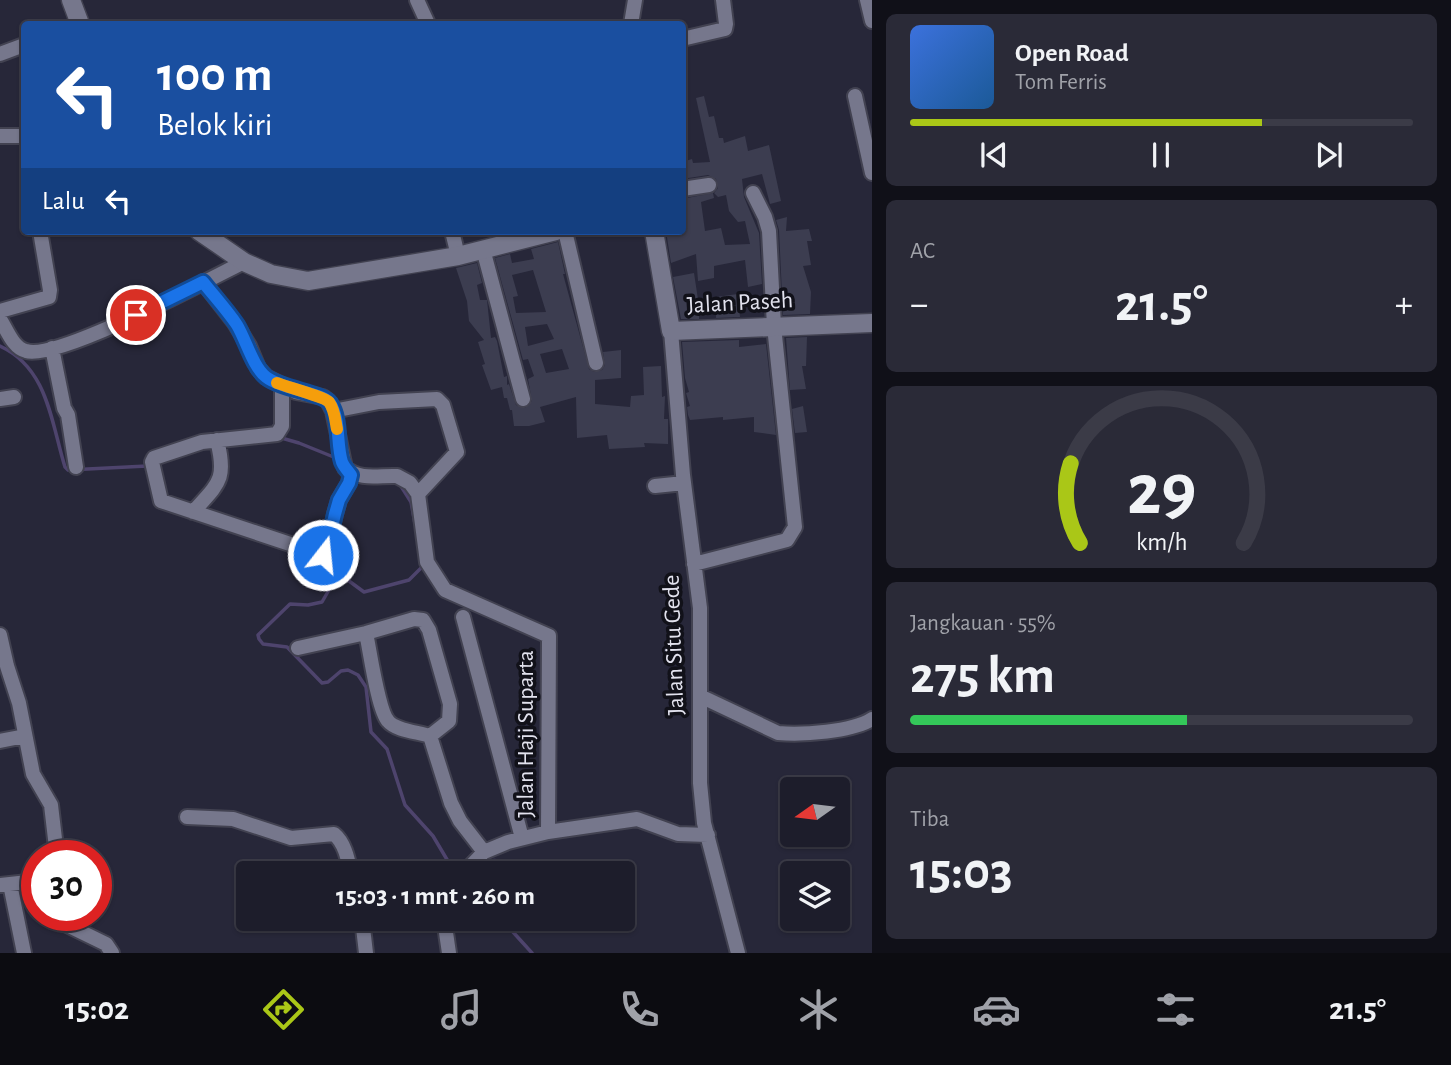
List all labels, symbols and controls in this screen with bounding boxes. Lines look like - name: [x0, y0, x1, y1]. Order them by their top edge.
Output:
- text: Open Road: [1015, 40, 1129, 66]
- icon: left: [42, 49, 133, 140]
- text: 100 m: [157, 51, 273, 100]
- text: Tom Ferris: [1015, 71, 1107, 94]
- text: Belok kiri: [157, 109, 273, 141]
- icon: previous: [975, 136, 1013, 174]
- icon: pause: [1142, 136, 1180, 174]
- icon: next: [1310, 136, 1348, 174]
- icon: left: [99, 182, 137, 220]
- text: Lalu: [42, 188, 85, 214]
- text: AC: [910, 240, 935, 263]
- text: 21.5°: [1115, 278, 1208, 330]
- pin: [106, 285, 166, 345]
- text: −: [910, 286, 928, 324]
- text: +: [1395, 286, 1413, 324]
- street label: Jalan Paseh: [686, 288, 794, 318]
- icon: arrive: [117, 296, 155, 334]
- text: 29: [1127, 455, 1196, 528]
- position arrow: [286, 518, 360, 592]
- text: km/h: [1136, 529, 1187, 554]
- street label: Jalan Situ Gede: [660, 574, 688, 716]
- text: Jangkauan · 55%: [910, 612, 1056, 635]
- street label: Jalan Haji Suparta: [514, 650, 538, 818]
- text: 275 km: [910, 650, 1055, 702]
- north arrow: [780, 777, 850, 847]
- map controls: [780, 777, 850, 931]
- text: Tiba: [910, 808, 949, 831]
- speed limit sign: 30: [21, 840, 112, 931]
- text: 15:03: [910, 846, 1013, 898]
- button: layers: [780, 861, 850, 931]
- text: 15:03 · 1 mnt · 260 m: [336, 883, 535, 909]
- icon: directions: [259, 985, 308, 1034]
- icon: music: [437, 985, 486, 1034]
- icon: phone: [615, 985, 664, 1034]
- icon: climate: [794, 985, 843, 1034]
- icon: car: [972, 985, 1021, 1034]
- icon: filters: [1151, 985, 1200, 1034]
- text: 15:02: [65, 993, 129, 1025]
- text: 21.5°: [1329, 993, 1386, 1025]

